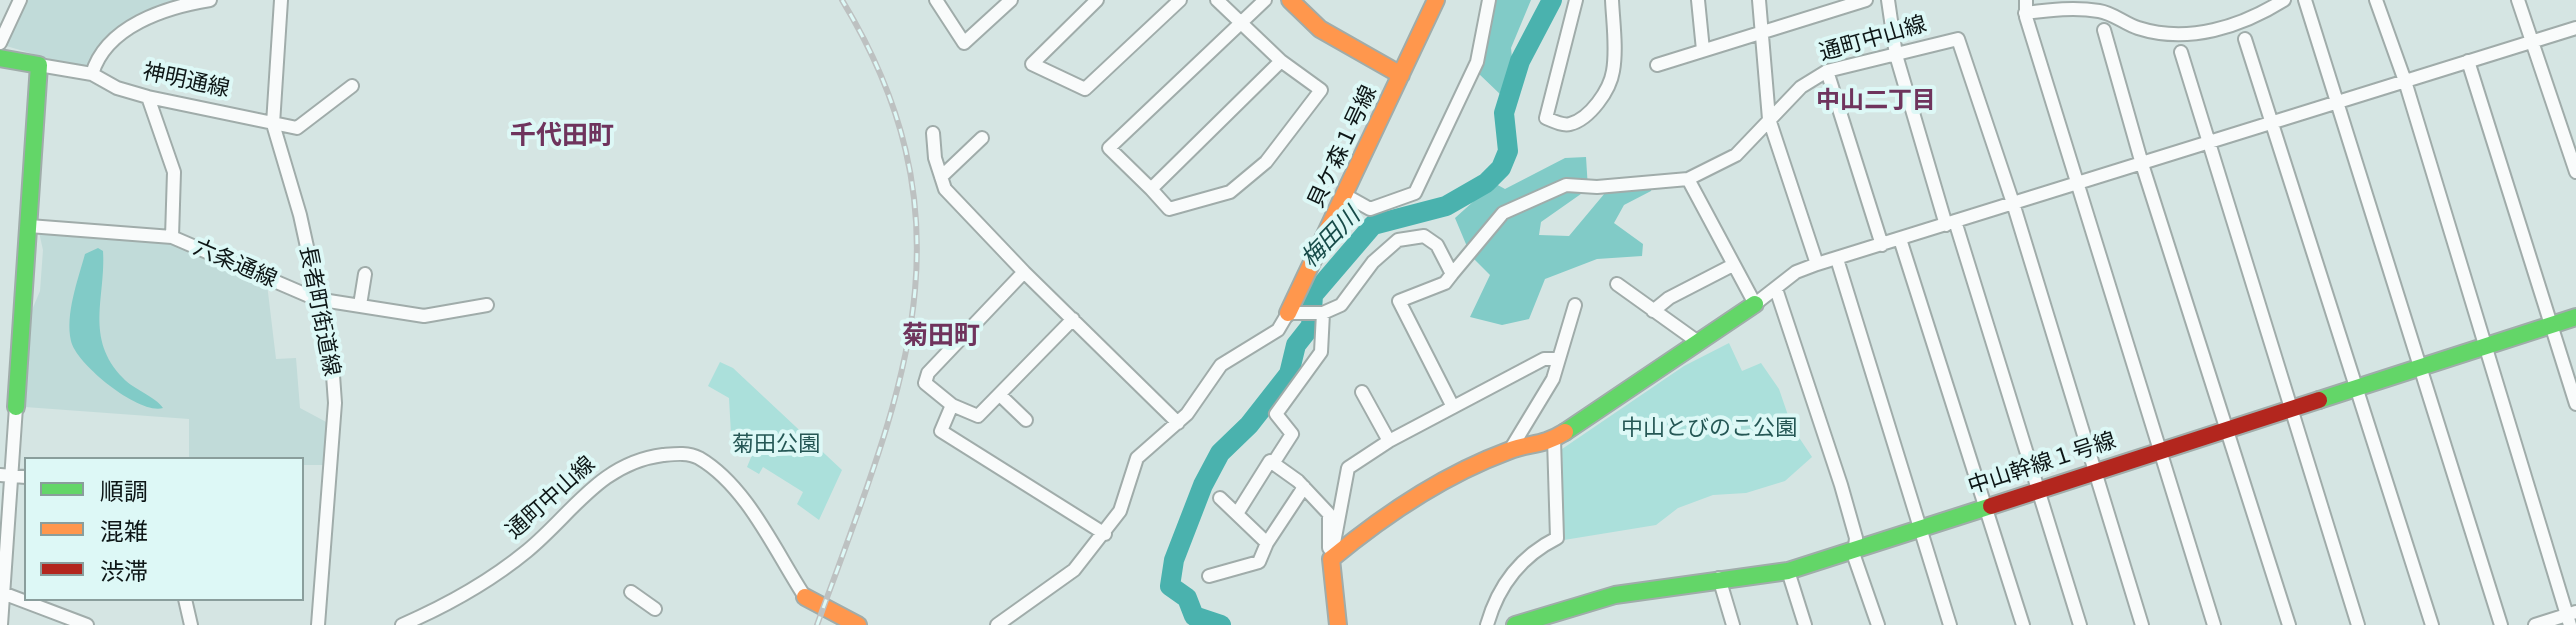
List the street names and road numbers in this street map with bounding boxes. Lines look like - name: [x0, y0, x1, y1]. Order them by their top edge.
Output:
- street label: 通町中山線: [1816, 11, 1930, 67]
- street label: 神明通線: [140, 59, 232, 103]
- street label: 貝ケ森１号線: [1303, 82, 1383, 212]
- street label: 六条通線: [189, 235, 281, 293]
- street label: 長者町街道線: [293, 244, 345, 378]
- street label: 中山幹線１号線: [1965, 428, 2119, 500]
- street label: 通町中山線: [501, 451, 601, 545]

